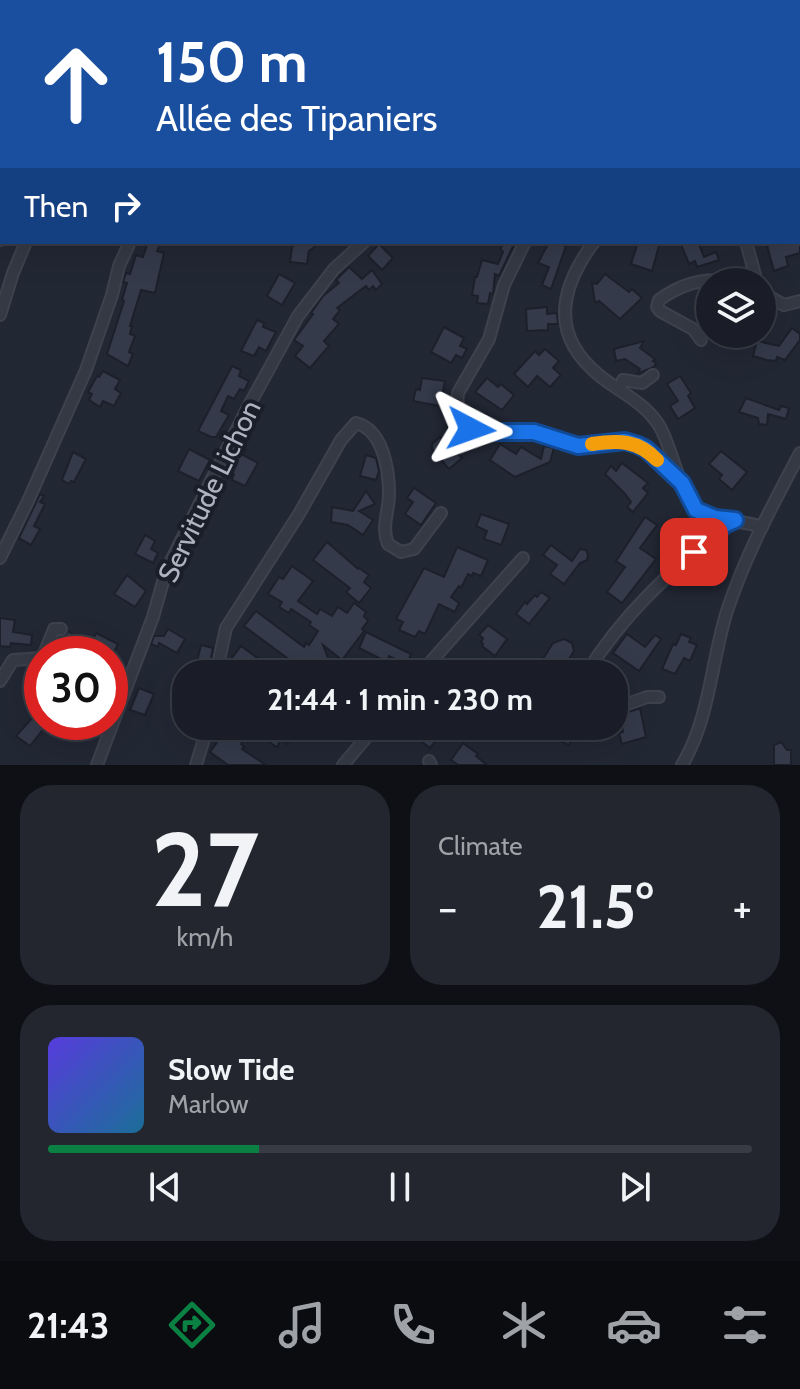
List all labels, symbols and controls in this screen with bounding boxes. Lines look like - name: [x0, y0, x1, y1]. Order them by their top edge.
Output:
- text: 150 m: [156, 28, 308, 96]
- icon: ahead: [24, 32, 128, 136]
- text: Allée des Tipaniers: [156, 96, 437, 140]
- icon: right: [104, 184, 148, 228]
- text: Then: [24, 188, 88, 225]
- map controls: [696, 268, 776, 348]
- button: layers: [696, 268, 776, 348]
- position arrow: [429, 387, 513, 471]
- street label: Servitude Lichon: [150, 394, 268, 588]
- pin: [660, 518, 728, 586]
- icon: arrive: [672, 530, 716, 574]
- speed limit sign: 30: [24, 636, 128, 740]
- text: 21:44 · 1 min · 230 m: [267, 681, 533, 718]
- text: 27: [151, 806, 259, 932]
- text: Climate: [438, 830, 523, 862]
- text: 21.5°: [537, 870, 653, 943]
- text: −: [438, 881, 457, 934]
- text: +: [733, 881, 752, 934]
- text: km/h: [177, 921, 233, 953]
- text: Slow Tide: [168, 1051, 295, 1088]
- text: Marlow: [168, 1088, 249, 1120]
- icon: previous: [143, 1165, 187, 1209]
- icon: pause: [378, 1165, 422, 1209]
- icon: next: [613, 1165, 657, 1209]
- icon: directions: [164, 1297, 220, 1353]
- icon: music: [274, 1297, 330, 1353]
- icon: phone: [385, 1297, 441, 1353]
- icon: climate: [496, 1297, 552, 1353]
- icon: car: [606, 1297, 662, 1353]
- icon: filters: [717, 1297, 773, 1353]
- text: 21:43: [27, 1303, 109, 1347]

